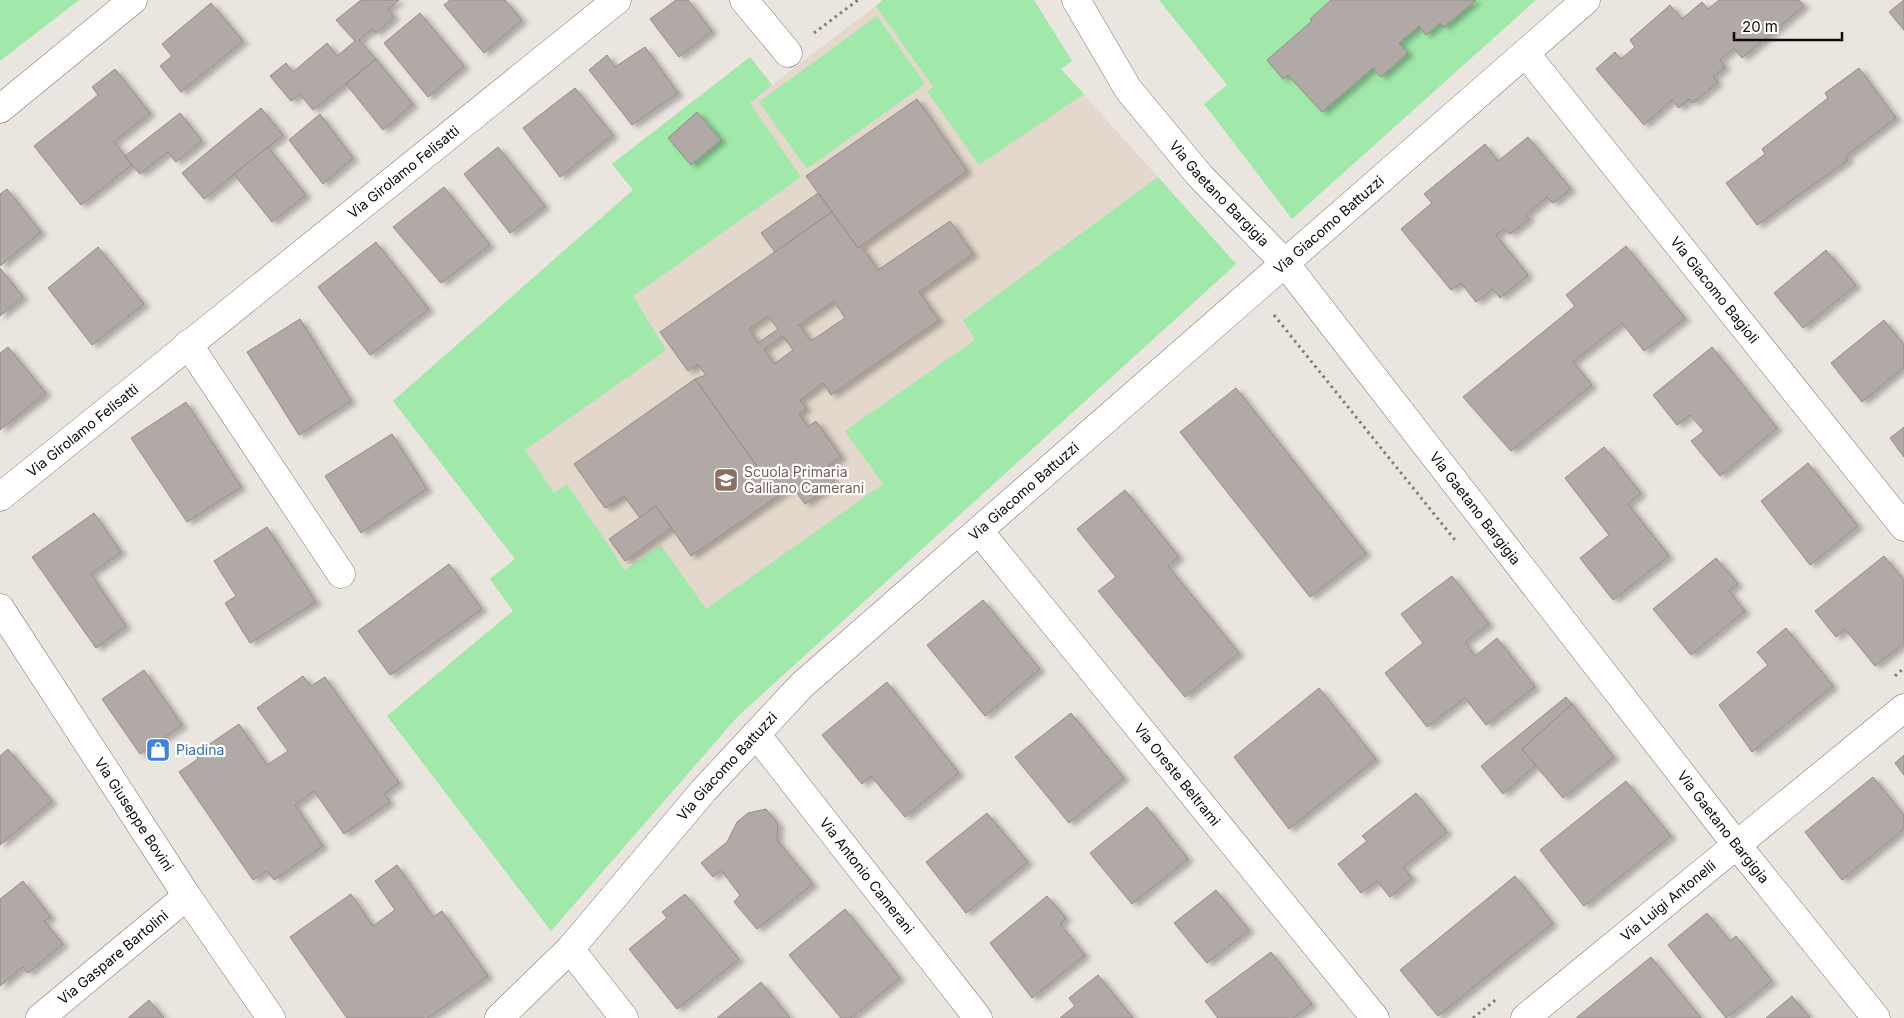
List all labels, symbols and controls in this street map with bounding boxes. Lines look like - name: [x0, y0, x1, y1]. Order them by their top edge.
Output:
- scale bar: [1734, 10, 1842, 42]
- text: 20 m: [1742, 17, 1778, 36]
- street label: Via Girolamo Felisatti: [344, 122, 462, 222]
- street label: Via Gaetano Bargigia: [1166, 137, 1273, 250]
- street label: Via Giacomo Battuzzi: [1270, 172, 1387, 277]
- street label: Via Giacomo Bagioli: [1667, 233, 1763, 346]
- street label: Via Girolamo Felisatti: [23, 380, 141, 480]
- street label: Via Giacomo Battuzzi: [965, 438, 1082, 544]
- street label: Via Gaetano Bargigia: [1426, 448, 1525, 568]
- place label: Scuola Primaria Galliano Camerani: [744, 463, 864, 496]
- school or university icon: Scuola Primaria Galliano Camerani: [713, 467, 739, 493]
- street label: Via Giacomo Battuzzi: [673, 708, 780, 824]
- street label: Via Oreste Beltrami: [1131, 720, 1224, 829]
- shop icon: Piadina: [145, 737, 171, 763]
- place label: Piadina: [176, 741, 224, 758]
- street label: Via Giuseppe Bovini: [91, 754, 177, 874]
- street label: Via Gaetano Bargigia: [1674, 767, 1773, 886]
- street label: Via Antonio Camerani: [816, 814, 918, 937]
- street label: Via Luigi Antonelli: [1617, 857, 1719, 944]
- street label: Via Gaspare Bartolini: [54, 906, 171, 1008]

